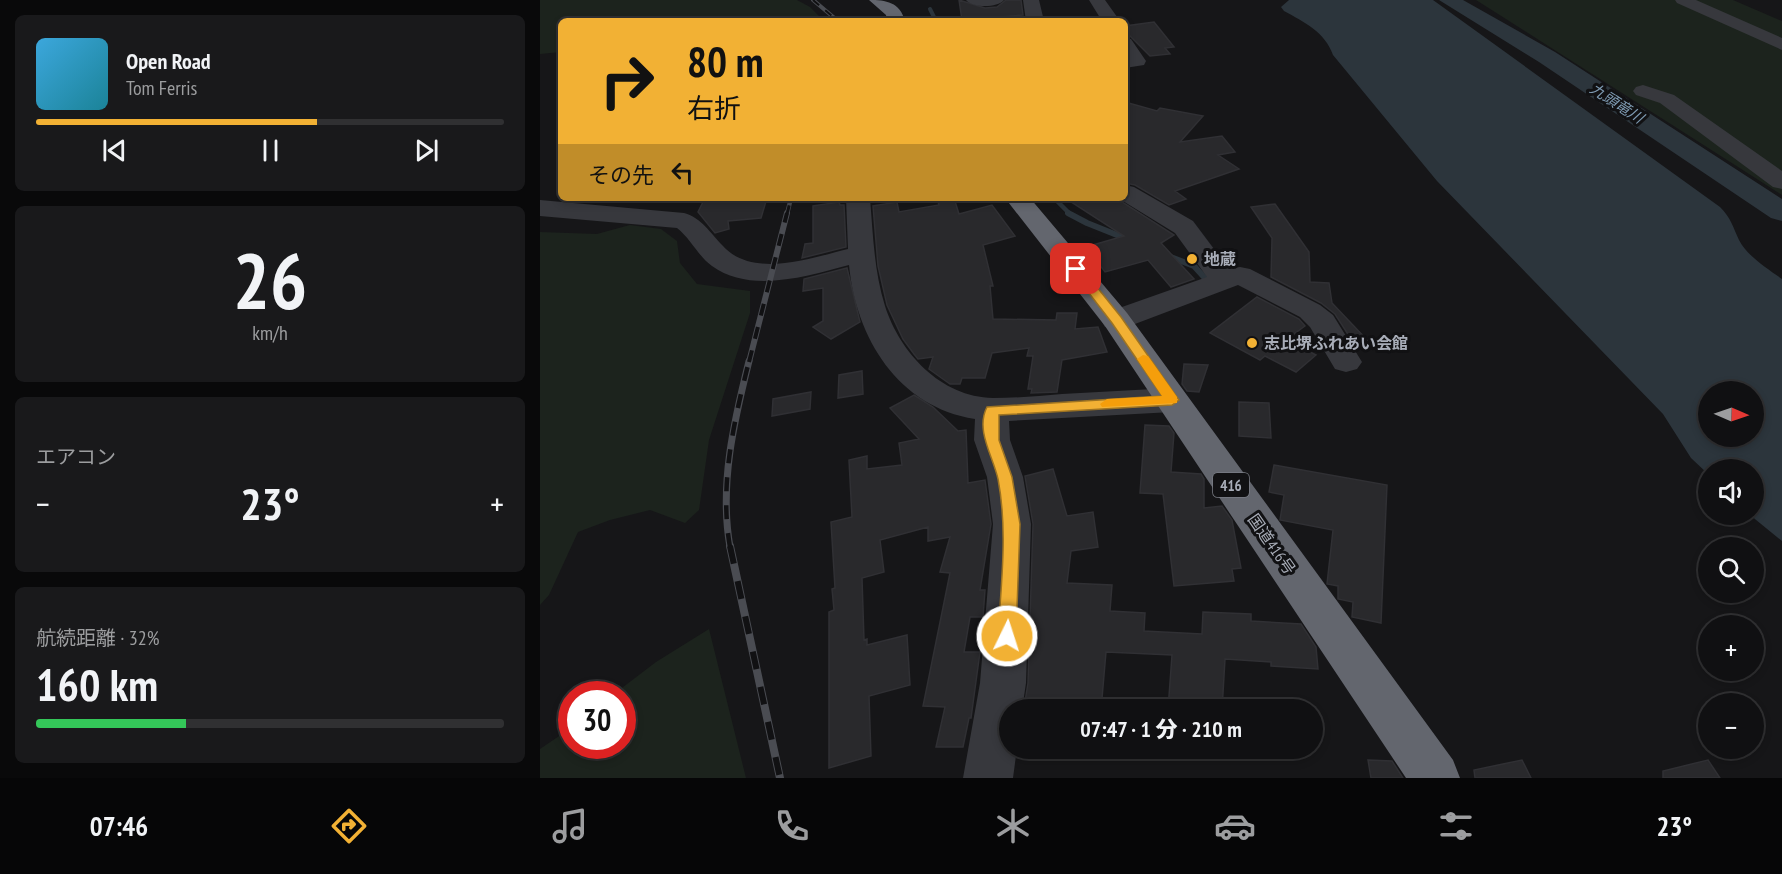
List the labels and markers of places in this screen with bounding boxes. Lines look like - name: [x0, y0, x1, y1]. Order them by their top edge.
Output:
- pin: [1050, 243, 1101, 294]
- place label: 地蔵: [1204, 249, 1236, 269]
- marker: 地蔵: [1185, 252, 1199, 266]
- place label: 志比堺ふれあい会館: [1264, 333, 1408, 353]
- marker: 志比堺ふれあい会館: [1245, 336, 1259, 350]

